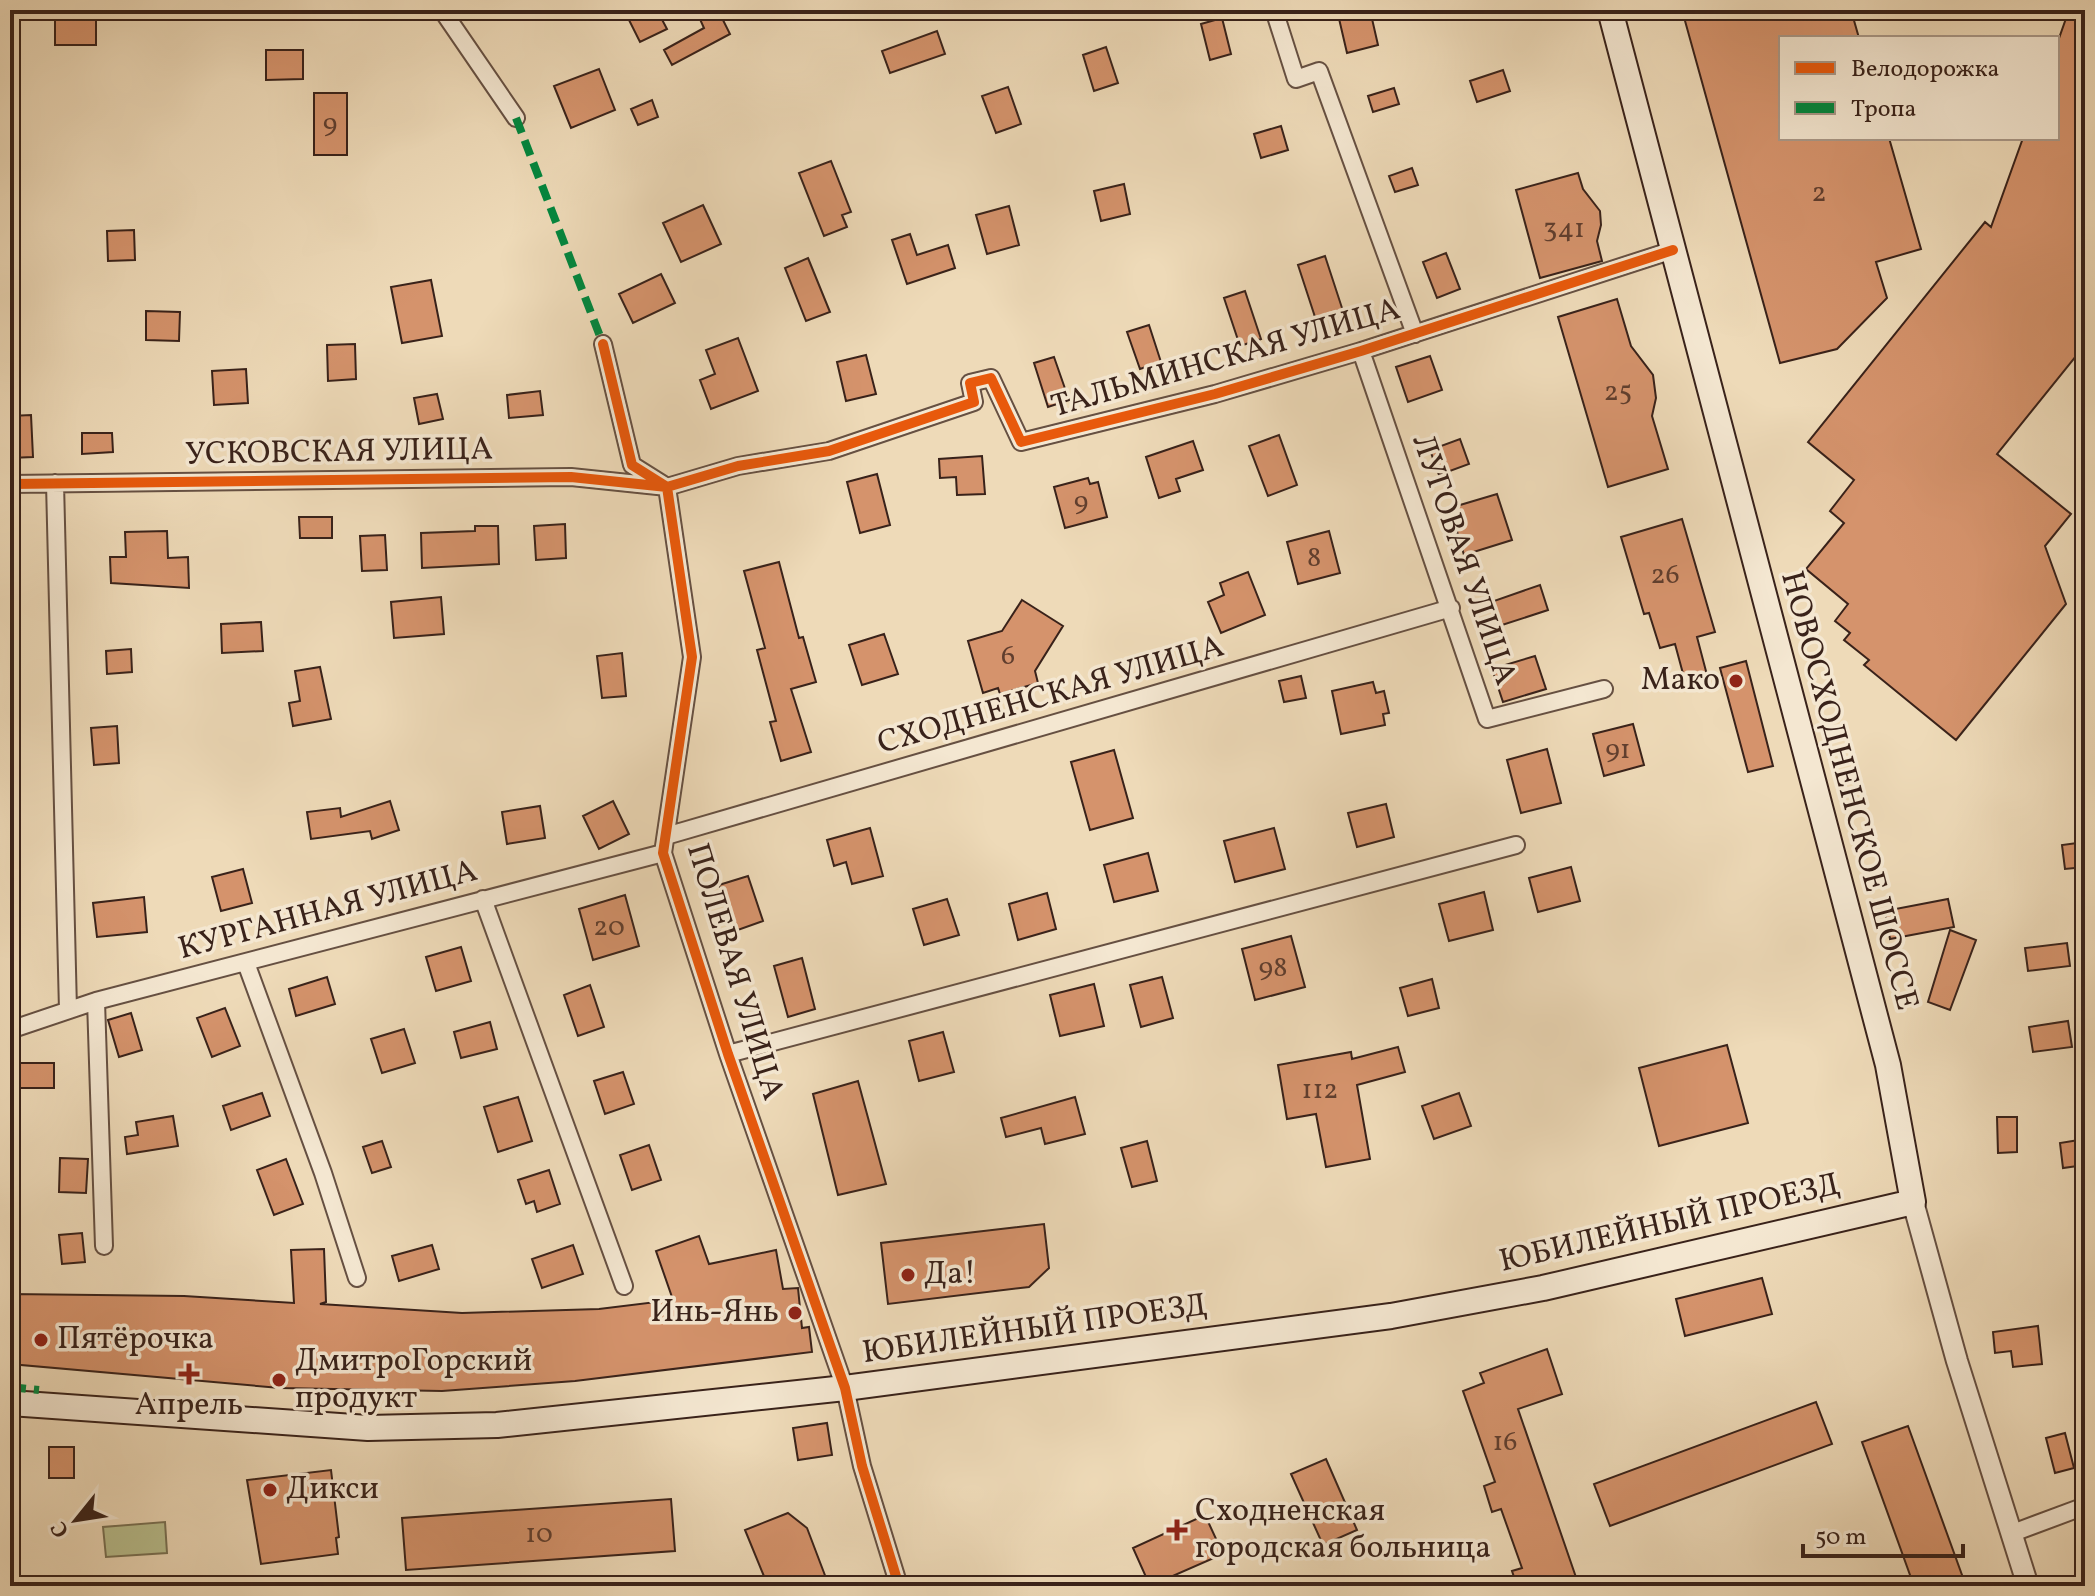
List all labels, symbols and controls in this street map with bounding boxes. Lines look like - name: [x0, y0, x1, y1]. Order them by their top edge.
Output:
- legend: [1779, 36, 2059, 140]
- text: Велодорожка: [1851, 53, 1999, 87]
- text: Тропа: [1851, 93, 1917, 127]
- house number: 9: [323, 105, 337, 144]
- house number: 2: [1811, 174, 1827, 213]
- house number: 341: [1543, 210, 1585, 249]
- street label: ТАЛЬМИНСКАЯ УЛИЦА: [1047, 288, 1405, 430]
- house number: 25: [1604, 373, 1632, 412]
- street label: УСКОВСКАЯ УЛИЦА: [185, 428, 493, 478]
- street label: ЛУГОВАЯ УЛИЦА: [1399, 429, 1527, 691]
- house number: 9: [1074, 483, 1088, 522]
- house number: 8: [1307, 539, 1321, 578]
- house number: 26: [1650, 556, 1680, 595]
- street label: НОВОСХОДНЕНСКОЕ ШОССЕ: [1768, 567, 1928, 1015]
- street label: СХОДНЕНСКАЯ УЛИЦА: [873, 625, 1229, 767]
- house number: 6: [1001, 637, 1015, 676]
- place label: Мако: [1641, 659, 1720, 703]
- marker: Мако: [1727, 672, 1745, 690]
- house number: 91: [1605, 731, 1631, 770]
- street label: ПОЛЕВАЯ УЛИЦА: [674, 838, 794, 1106]
- street label: КУРГАННАЯ УЛИЦА: [174, 850, 482, 972]
- house number: 20: [593, 908, 625, 947]
- house number: 98: [1259, 949, 1287, 988]
- house number: 112: [1302, 1071, 1338, 1110]
- street label: ЮБИЛЕЙНЫЙ ПРОЕЗД: [1495, 1163, 1845, 1285]
- place label: Да!: [924, 1253, 976, 1297]
- marker: Да!: [899, 1266, 917, 1284]
- street label: ЮБИЛЕЙНЫЙ ПРОЕЗД: [859, 1284, 1211, 1376]
- place label: Инь-Янь: [650, 1291, 779, 1335]
- marker: Инь-Янь: [786, 1304, 804, 1322]
- place label: Пятёрочка: [57, 1318, 214, 1362]
- marker: Пятёрочка: [32, 1331, 50, 1349]
- place label: ДмитроГорский продукт: [295, 1340, 532, 1421]
- marker: Апрель: [180, 1365, 198, 1383]
- marker: ДмитроГорский продукт: [270, 1371, 288, 1389]
- place label: Апрель: [135, 1384, 243, 1428]
- house number: 16: [1492, 1423, 1518, 1462]
- place label: Дикси: [286, 1468, 379, 1512]
- north arrow: [36, 1480, 116, 1560]
- marker: Дикси: [261, 1481, 279, 1499]
- place label: Сходненская городская больница: [1195, 1490, 1491, 1571]
- scale bar: [1803, 1508, 1963, 1558]
- text: С: [44, 1515, 78, 1543]
- house number: 10: [525, 1515, 553, 1554]
- marker: Сходненская городская больница: [1166, 1519, 1188, 1541]
- text: 50 m: [1815, 1521, 1867, 1555]

